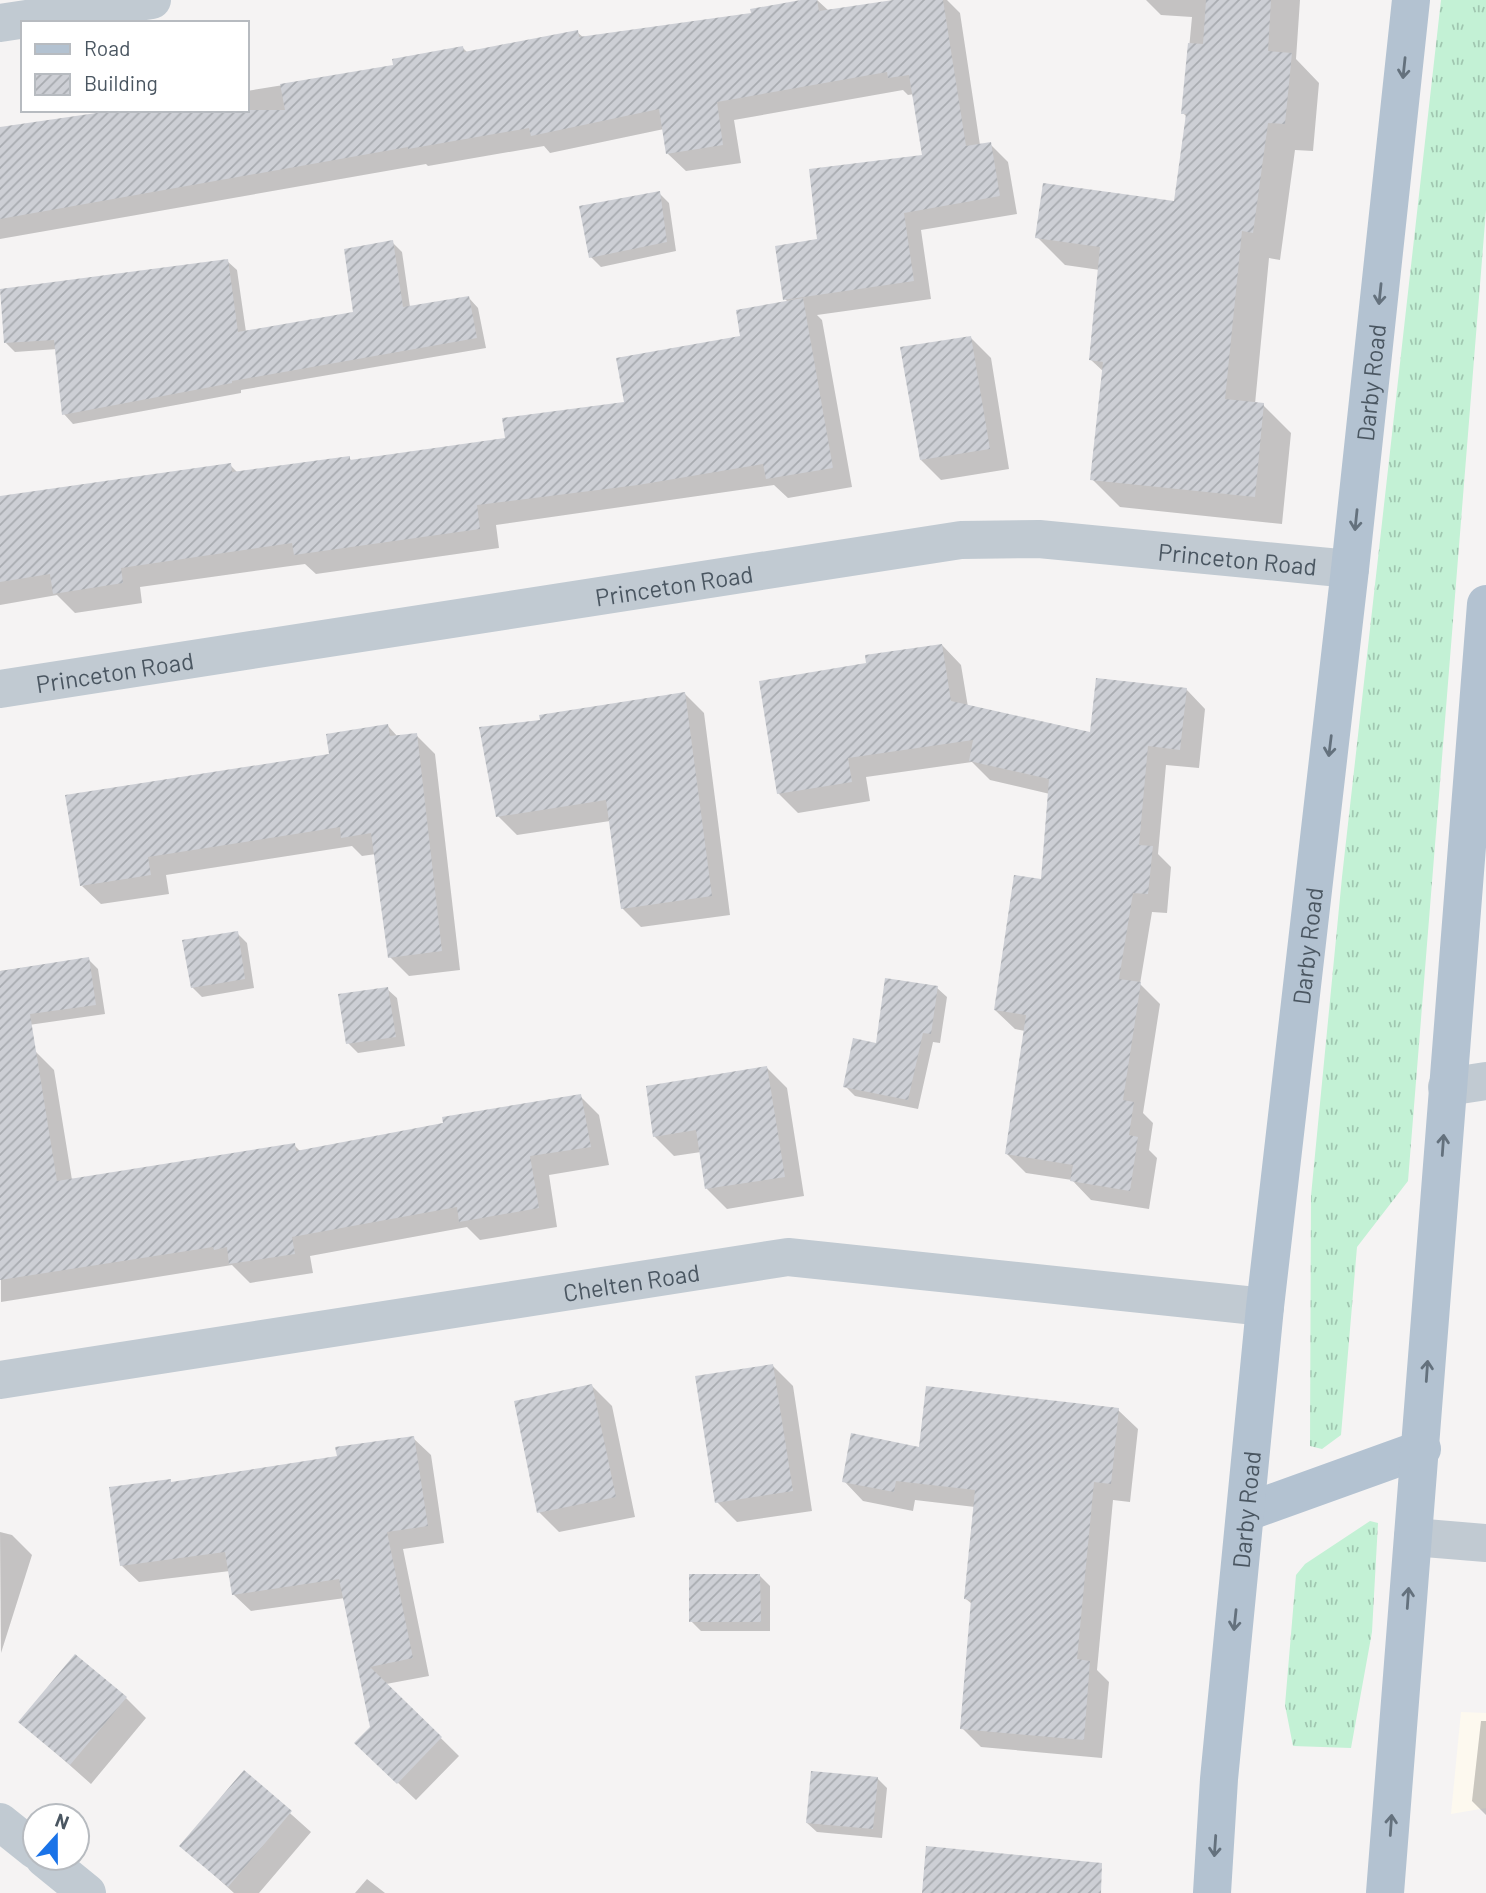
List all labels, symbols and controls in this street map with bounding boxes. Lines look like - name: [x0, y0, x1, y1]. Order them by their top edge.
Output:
- legend: [21, 21, 248, 112]
- text: Road: [84, 35, 130, 60]
- one-way arrow: [1397, 56, 1410, 79]
- text: Building: [84, 70, 158, 95]
- one-way arrow: [1373, 282, 1386, 305]
- street label: Darby Road: [1349, 322, 1391, 442]
- one-way arrow: [1349, 509, 1362, 531]
- street label: Princeton Road: [1157, 536, 1318, 580]
- street label: Princeton Road: [593, 558, 755, 611]
- street label: Princeton Road: [34, 645, 196, 698]
- one-way arrow: [1323, 735, 1336, 757]
- street label: Darby Road: [1285, 886, 1328, 1006]
- one-way arrow: [1437, 1133, 1450, 1156]
- street label: Chelten Road: [561, 1257, 702, 1306]
- one-way arrow: [1421, 1361, 1434, 1383]
- street label: Darby Road: [1225, 1450, 1265, 1569]
- one-way arrow: [1402, 1587, 1415, 1610]
- one-way arrow: [1228, 1608, 1241, 1631]
- north arrow: [21, 1802, 91, 1872]
- text: N: [52, 1808, 72, 1834]
- one-way arrow: [1384, 1814, 1397, 1837]
- one-way arrow: [1208, 1834, 1221, 1857]

